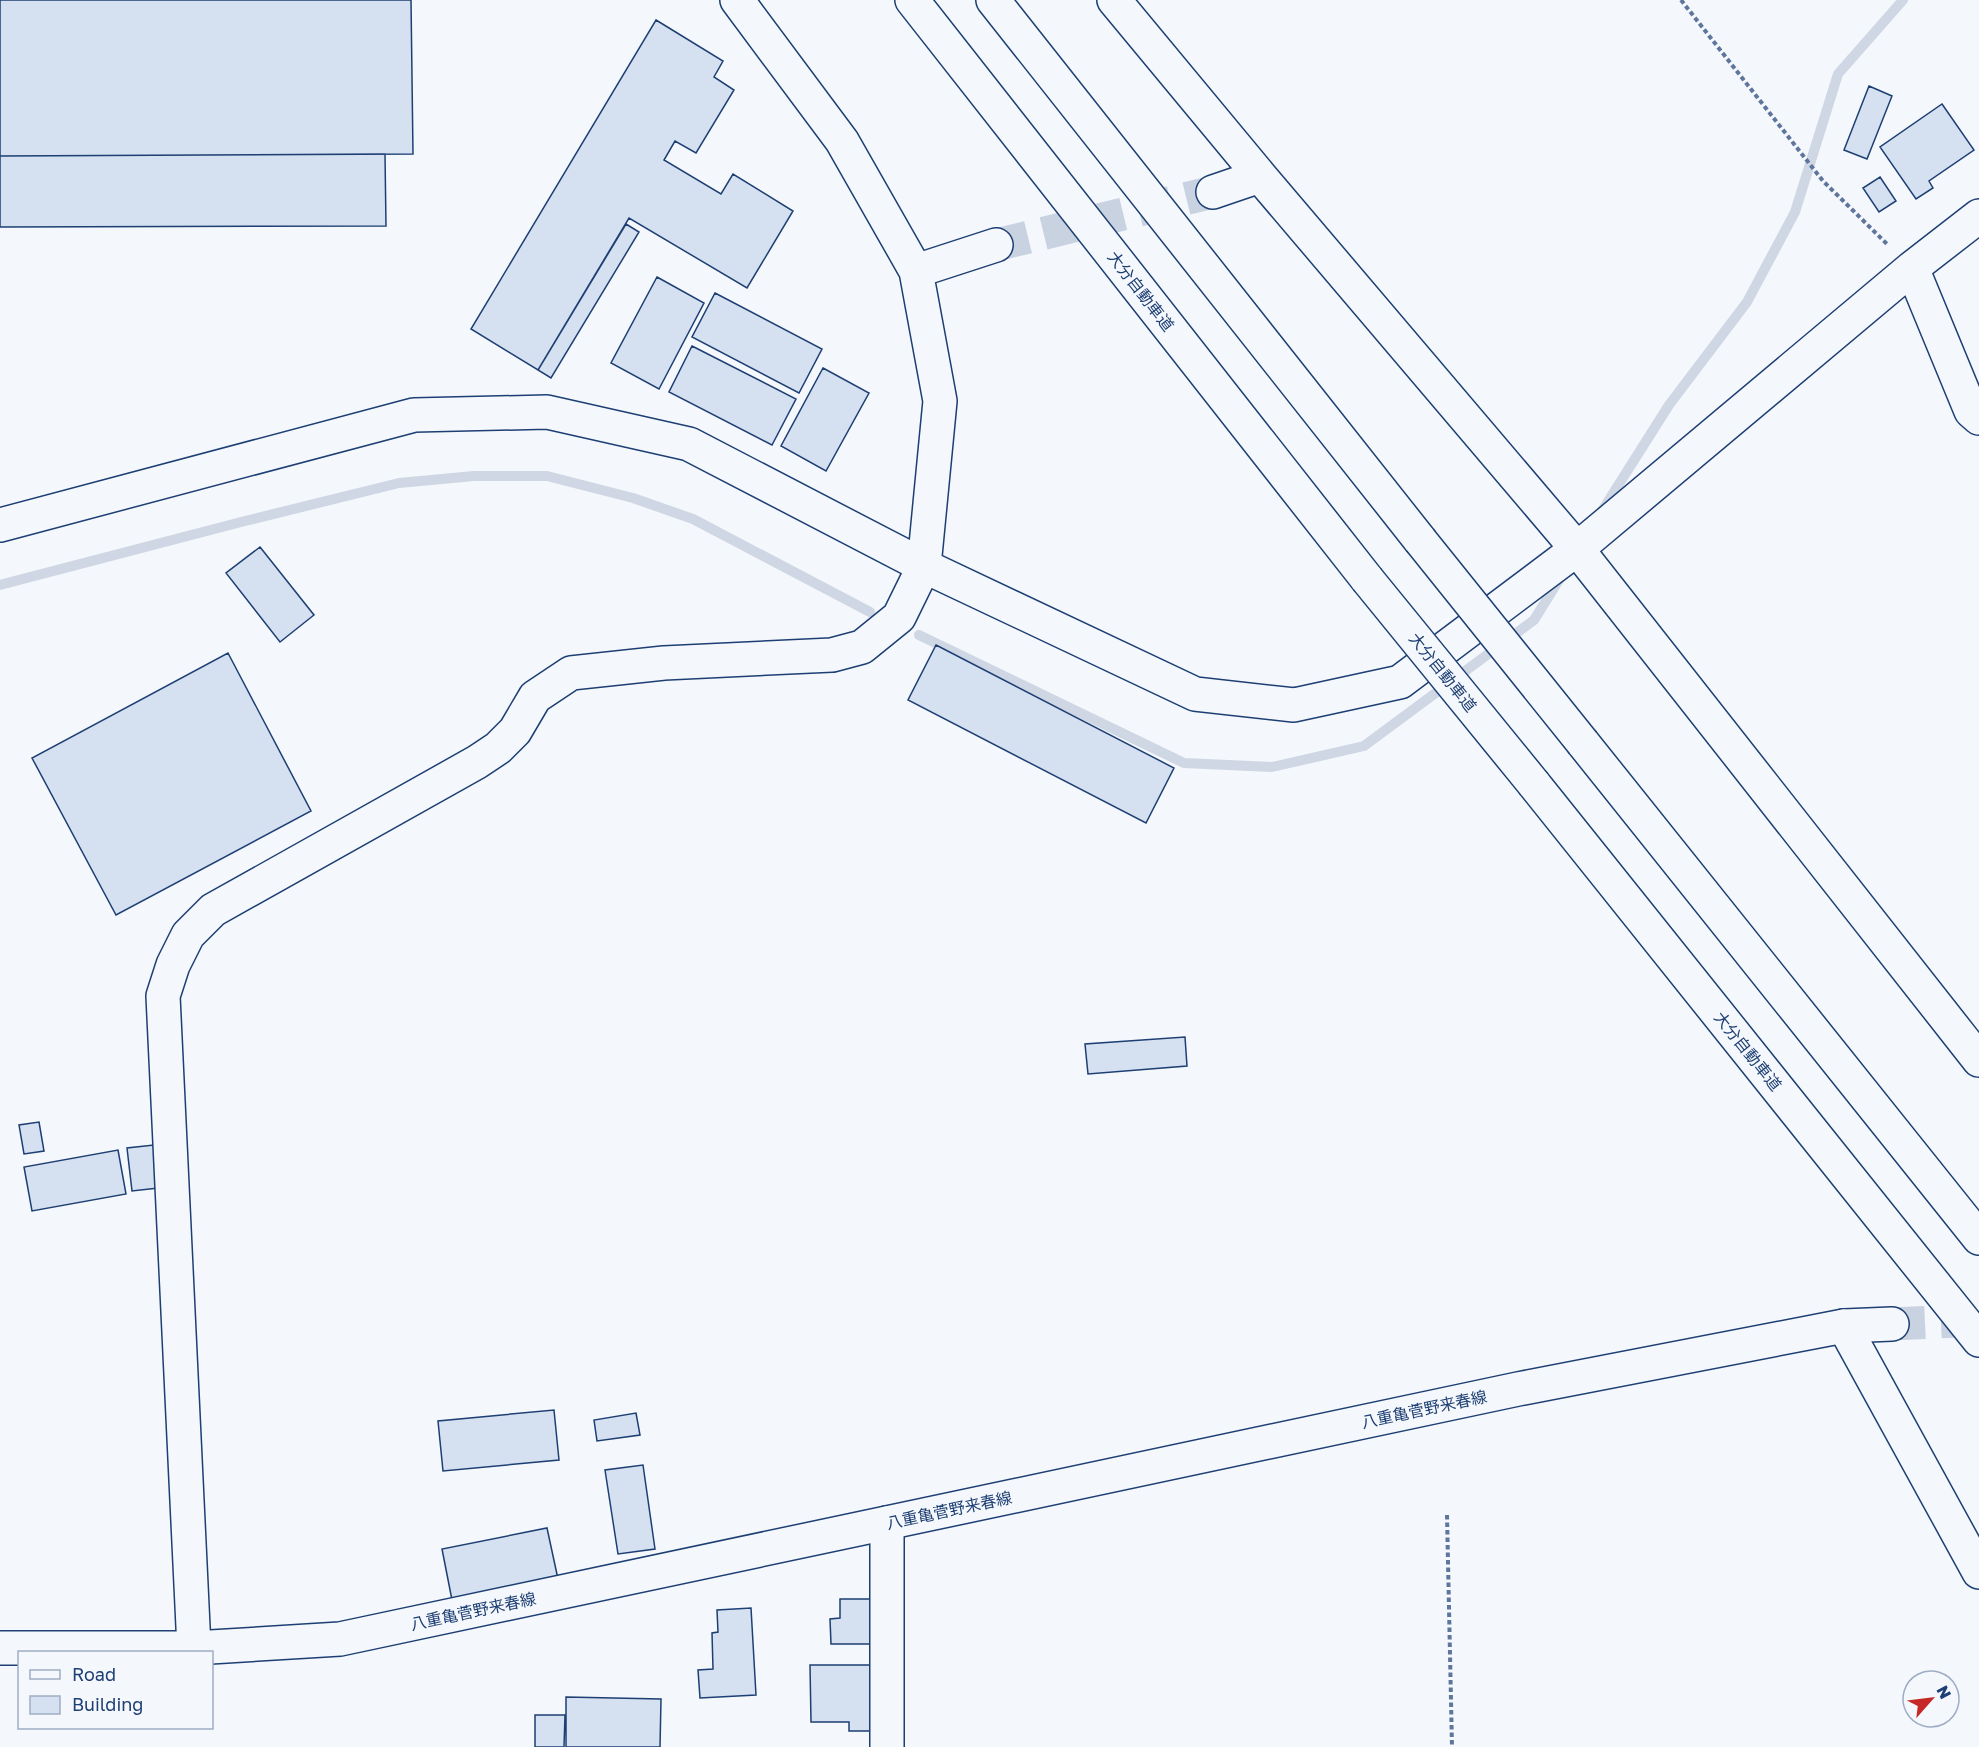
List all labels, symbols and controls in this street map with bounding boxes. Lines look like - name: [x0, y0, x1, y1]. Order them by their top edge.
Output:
- street label: 大分自動車道: [1104, 247, 1178, 335]
- street label: 大分自動車道: [1405, 628, 1481, 716]
- street label: 大分自動車道: [1710, 1007, 1786, 1095]
- street label: 八重亀菅野来春線: [1359, 1386, 1489, 1432]
- street label: 八重亀菅野来春線: [884, 1487, 1014, 1533]
- street label: 八重亀菅野来春線: [408, 1588, 538, 1634]
- legend: [18, 1651, 213, 1729]
- text: Road: [72, 1663, 116, 1685]
- north arrow: [1901, 1669, 1961, 1729]
- text: N: [1933, 1682, 1956, 1702]
- text: Building: [72, 1693, 143, 1715]

